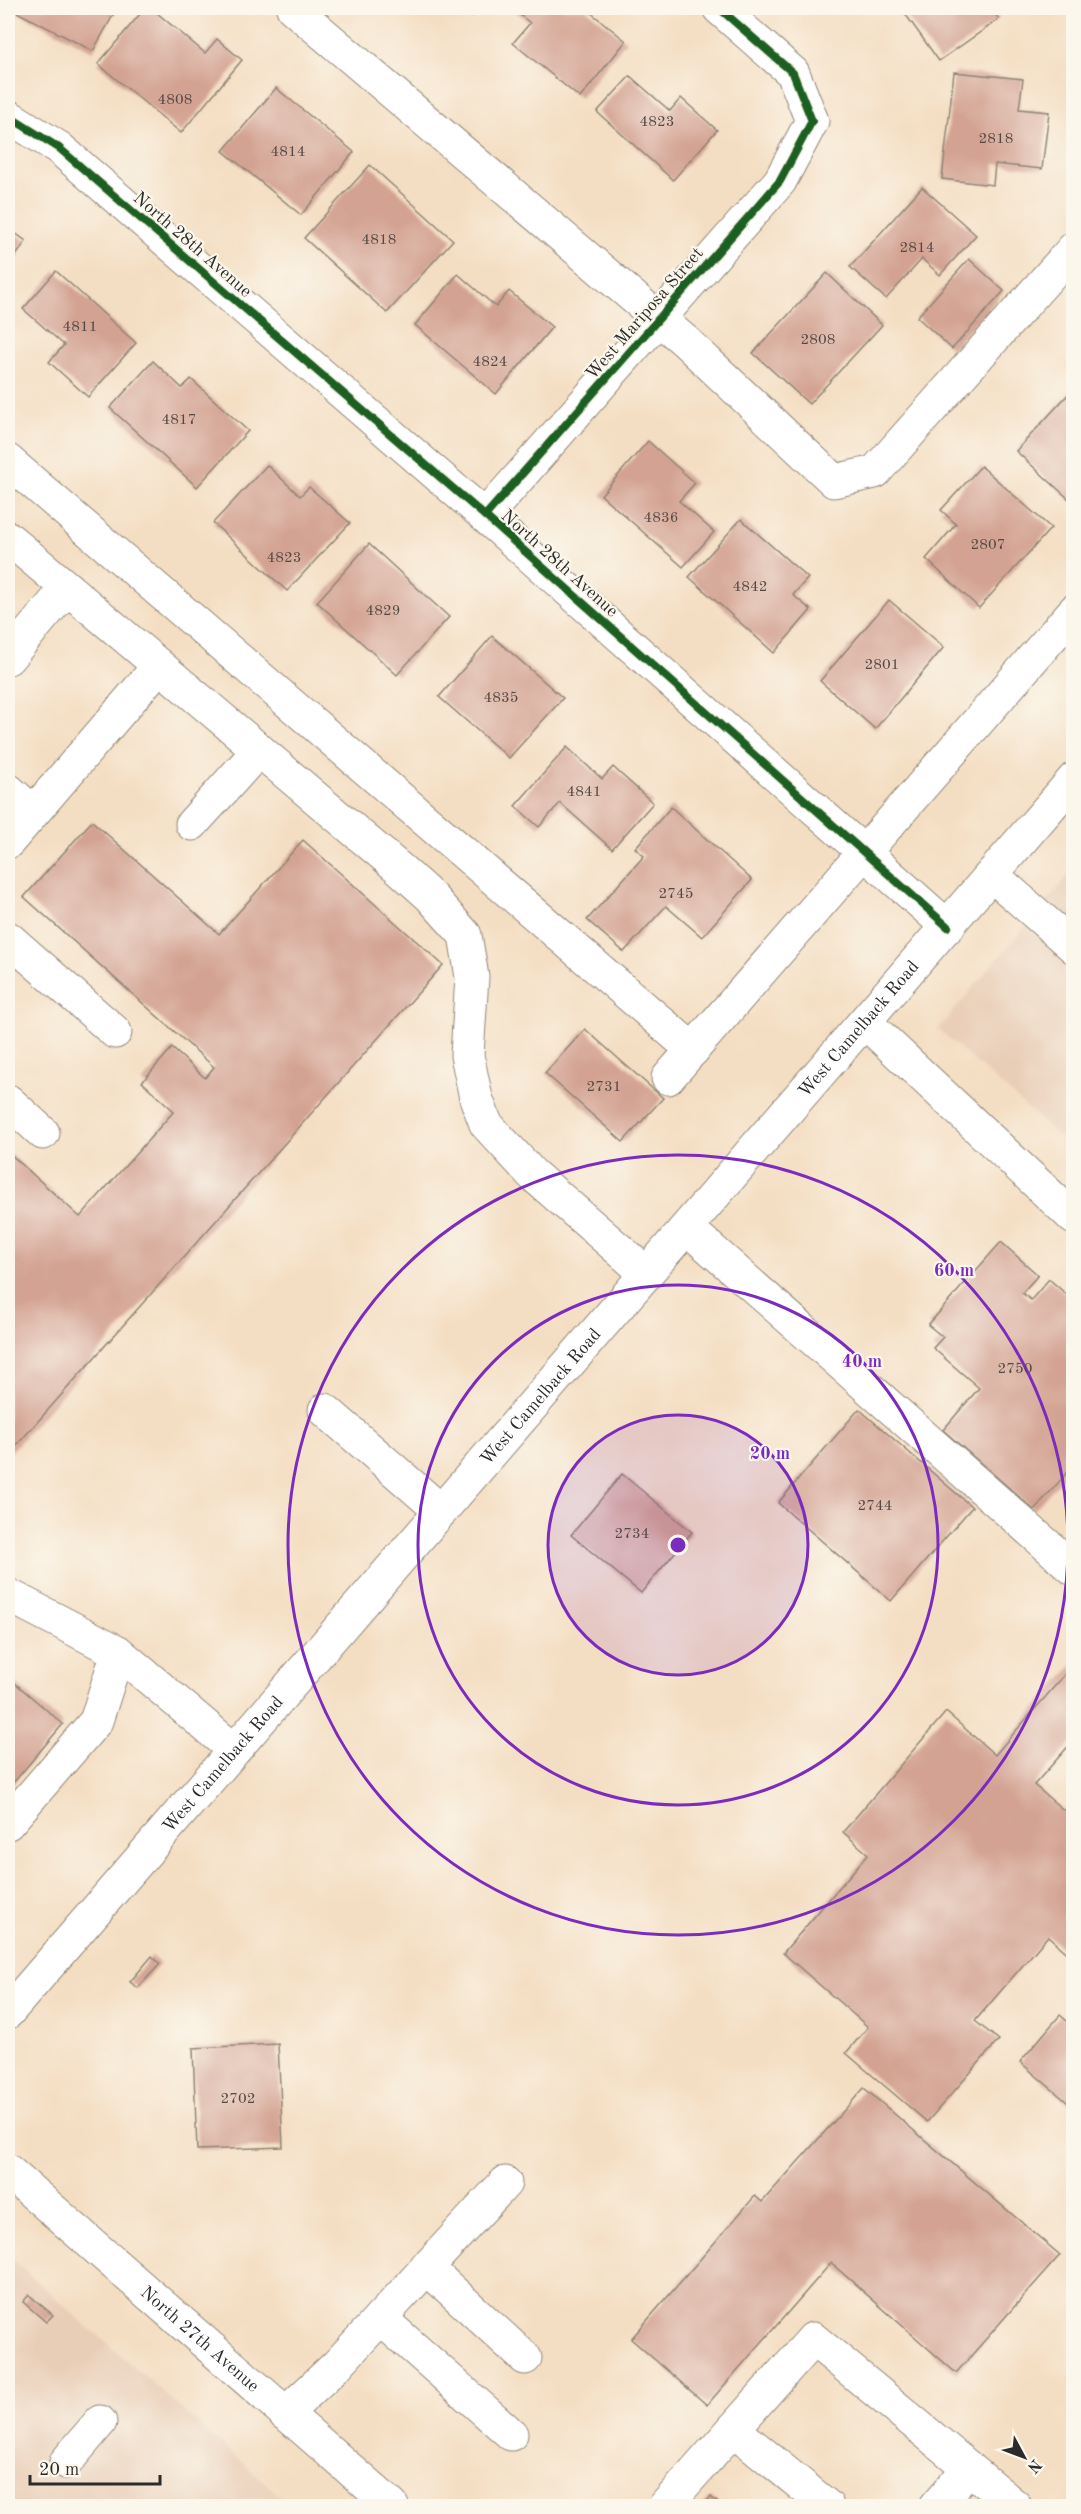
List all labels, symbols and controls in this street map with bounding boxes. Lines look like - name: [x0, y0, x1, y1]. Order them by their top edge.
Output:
- house number: 4808: [158, 93, 192, 108]
- house number: 4823: [640, 115, 674, 130]
- house number: 2818: [979, 132, 1013, 147]
- house number: 4814: [271, 145, 305, 160]
- street label: North 28th Avenue: [130, 189, 255, 301]
- house number: 4818: [362, 233, 396, 248]
- house number: 2814: [900, 241, 934, 256]
- street label: West Mariposa Street: [583, 244, 707, 383]
- house number: 4811: [63, 320, 97, 335]
- house number: 2808: [801, 333, 835, 348]
- house number: 4824: [473, 355, 507, 370]
- house number: 4817: [162, 413, 196, 428]
- street label: North 28th Avenue: [497, 507, 621, 621]
- house number: 4836: [644, 511, 678, 526]
- house number: 2807: [971, 538, 1005, 553]
- house number: 4823: [267, 551, 301, 566]
- house number: 4842: [733, 580, 767, 595]
- house number: 4829: [366, 604, 400, 619]
- house number: 2801: [865, 658, 899, 673]
- house number: 4835: [484, 691, 518, 706]
- house number: 4841: [567, 785, 601, 800]
- house number: 2745: [659, 887, 693, 902]
- street label: West Camelback Road: [795, 958, 923, 1101]
- house number: 2731: [587, 1080, 621, 1095]
- text: 60 m: [934, 1262, 974, 1280]
- street label: West Camelback Road: [477, 1325, 605, 1469]
- text: 40 m: [842, 1353, 882, 1371]
- house number: 2750: [998, 1362, 1032, 1377]
- text: 20 m: [750, 1445, 790, 1463]
- house number: 2744: [858, 1499, 892, 1514]
- house number: 2734: [615, 1527, 649, 1542]
- centre of rings: [668, 1535, 688, 1555]
- street label: West Camelback Road: [160, 1693, 287, 1836]
- house number: 2702: [221, 2092, 255, 2107]
- street label: North 27th Avenue: [137, 2283, 262, 2396]
- north arrow: [994, 2427, 1054, 2487]
- scale bar: [30, 2448, 160, 2486]
- text: N: [1023, 2456, 1044, 2476]
- text: 20 m: [39, 2461, 79, 2479]

